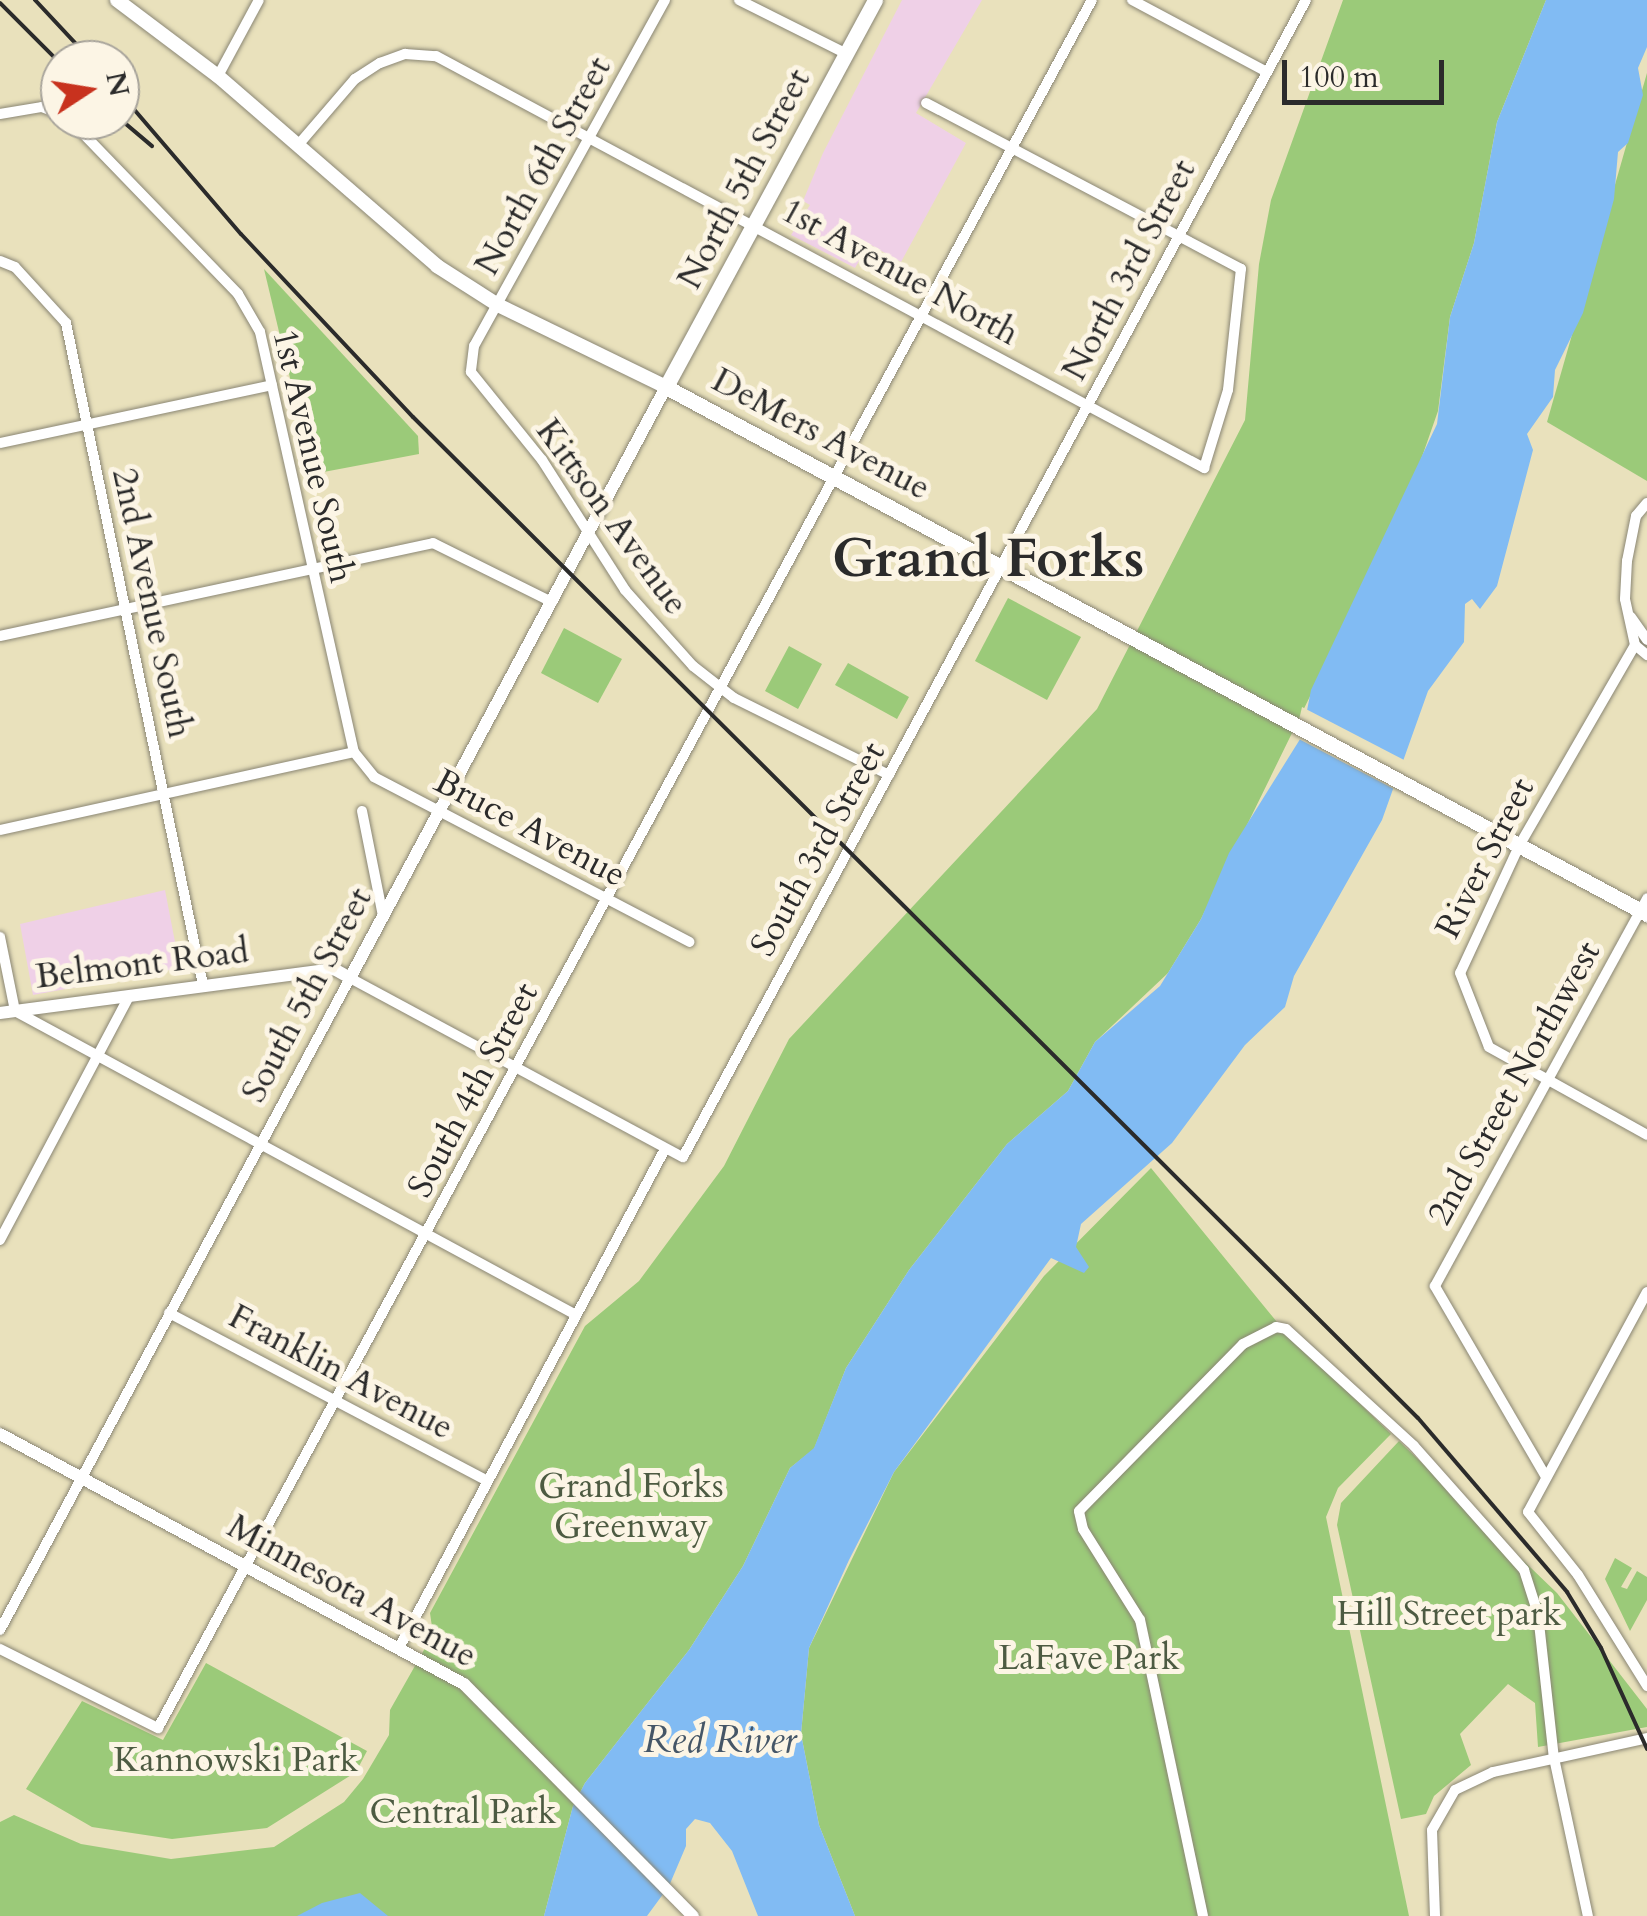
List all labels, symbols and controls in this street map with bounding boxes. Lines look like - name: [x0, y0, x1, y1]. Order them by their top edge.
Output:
- north arrow: [40, 40, 140, 140]
- scale bar: [1287, 40, 1450, 102]
- street label: North 6th Street: [466, 50, 620, 282]
- text: 100 m: [1299, 57, 1379, 98]
- street label: North 5th Street: [668, 62, 820, 296]
- text: N: [96, 68, 138, 100]
- street label: North 3rd Street: [1053, 152, 1205, 388]
- street label: 1st Avenue North: [774, 189, 1026, 355]
- street label: 1st Avenue South: [263, 325, 363, 587]
- street label: DeMers Avenue: [705, 359, 937, 509]
- street label: Kittson Avenue: [527, 411, 697, 623]
- street label: 2nd Avenue South: [103, 464, 201, 742]
- district label: Grand Forks: [832, 527, 1144, 593]
- street label: South 3rd Street: [742, 735, 894, 963]
- street label: Bruce Avenue: [427, 760, 633, 896]
- street label: River Street: [1427, 771, 1543, 945]
- street label: South 5th Street: [233, 880, 381, 1110]
- street label: Belmont Road: [33, 930, 251, 998]
- street label: 2nd Street Northwest: [1419, 934, 1609, 1232]
- street label: South 4th Street: [399, 975, 547, 1205]
- street label: Franklin Avenue: [222, 1295, 460, 1449]
- park label: Grand Forks Greenway: [538, 1465, 724, 1547]
- street label: Minnesota Avenue: [220, 1505, 484, 1677]
- park label: Hill Street park: [1336, 1593, 1562, 1635]
- park label: LaFave Park: [998, 1637, 1180, 1679]
- water label: Red River: [643, 1718, 797, 1764]
- park label: Kannowski Park: [114, 1739, 358, 1781]
- park label: Central Park: [369, 1791, 557, 1833]

